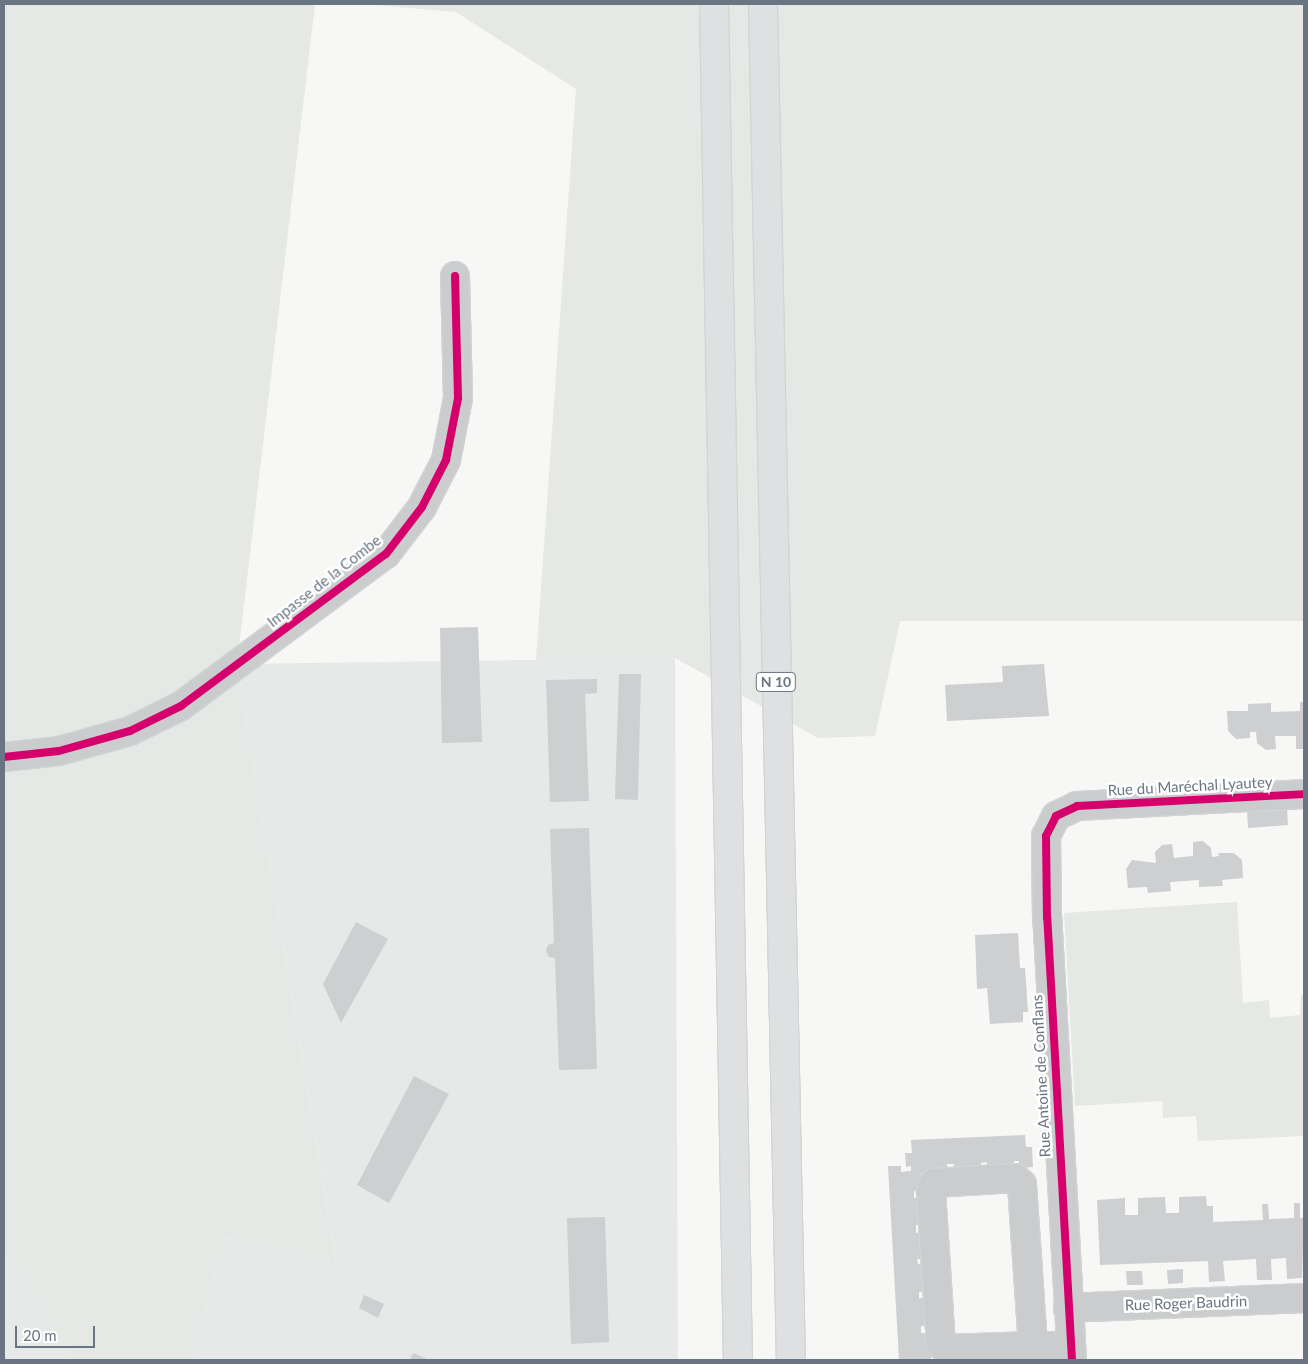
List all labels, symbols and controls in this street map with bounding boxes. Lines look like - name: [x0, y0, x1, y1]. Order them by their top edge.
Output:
- street label: Impasse de la Combe: [264, 531, 384, 631]
- road number: N 10: [755, 670, 797, 694]
- street label: Rue du Maréchal Lyautey: [1107, 773, 1273, 799]
- street label: Rue Antoine de Conflans: [1028, 994, 1054, 1158]
- street label: Rue Roger Baudrin: [1124, 1292, 1248, 1314]
- scale bar: [18, 1316, 98, 1348]
- text: 20 m: [23, 1326, 57, 1344]

